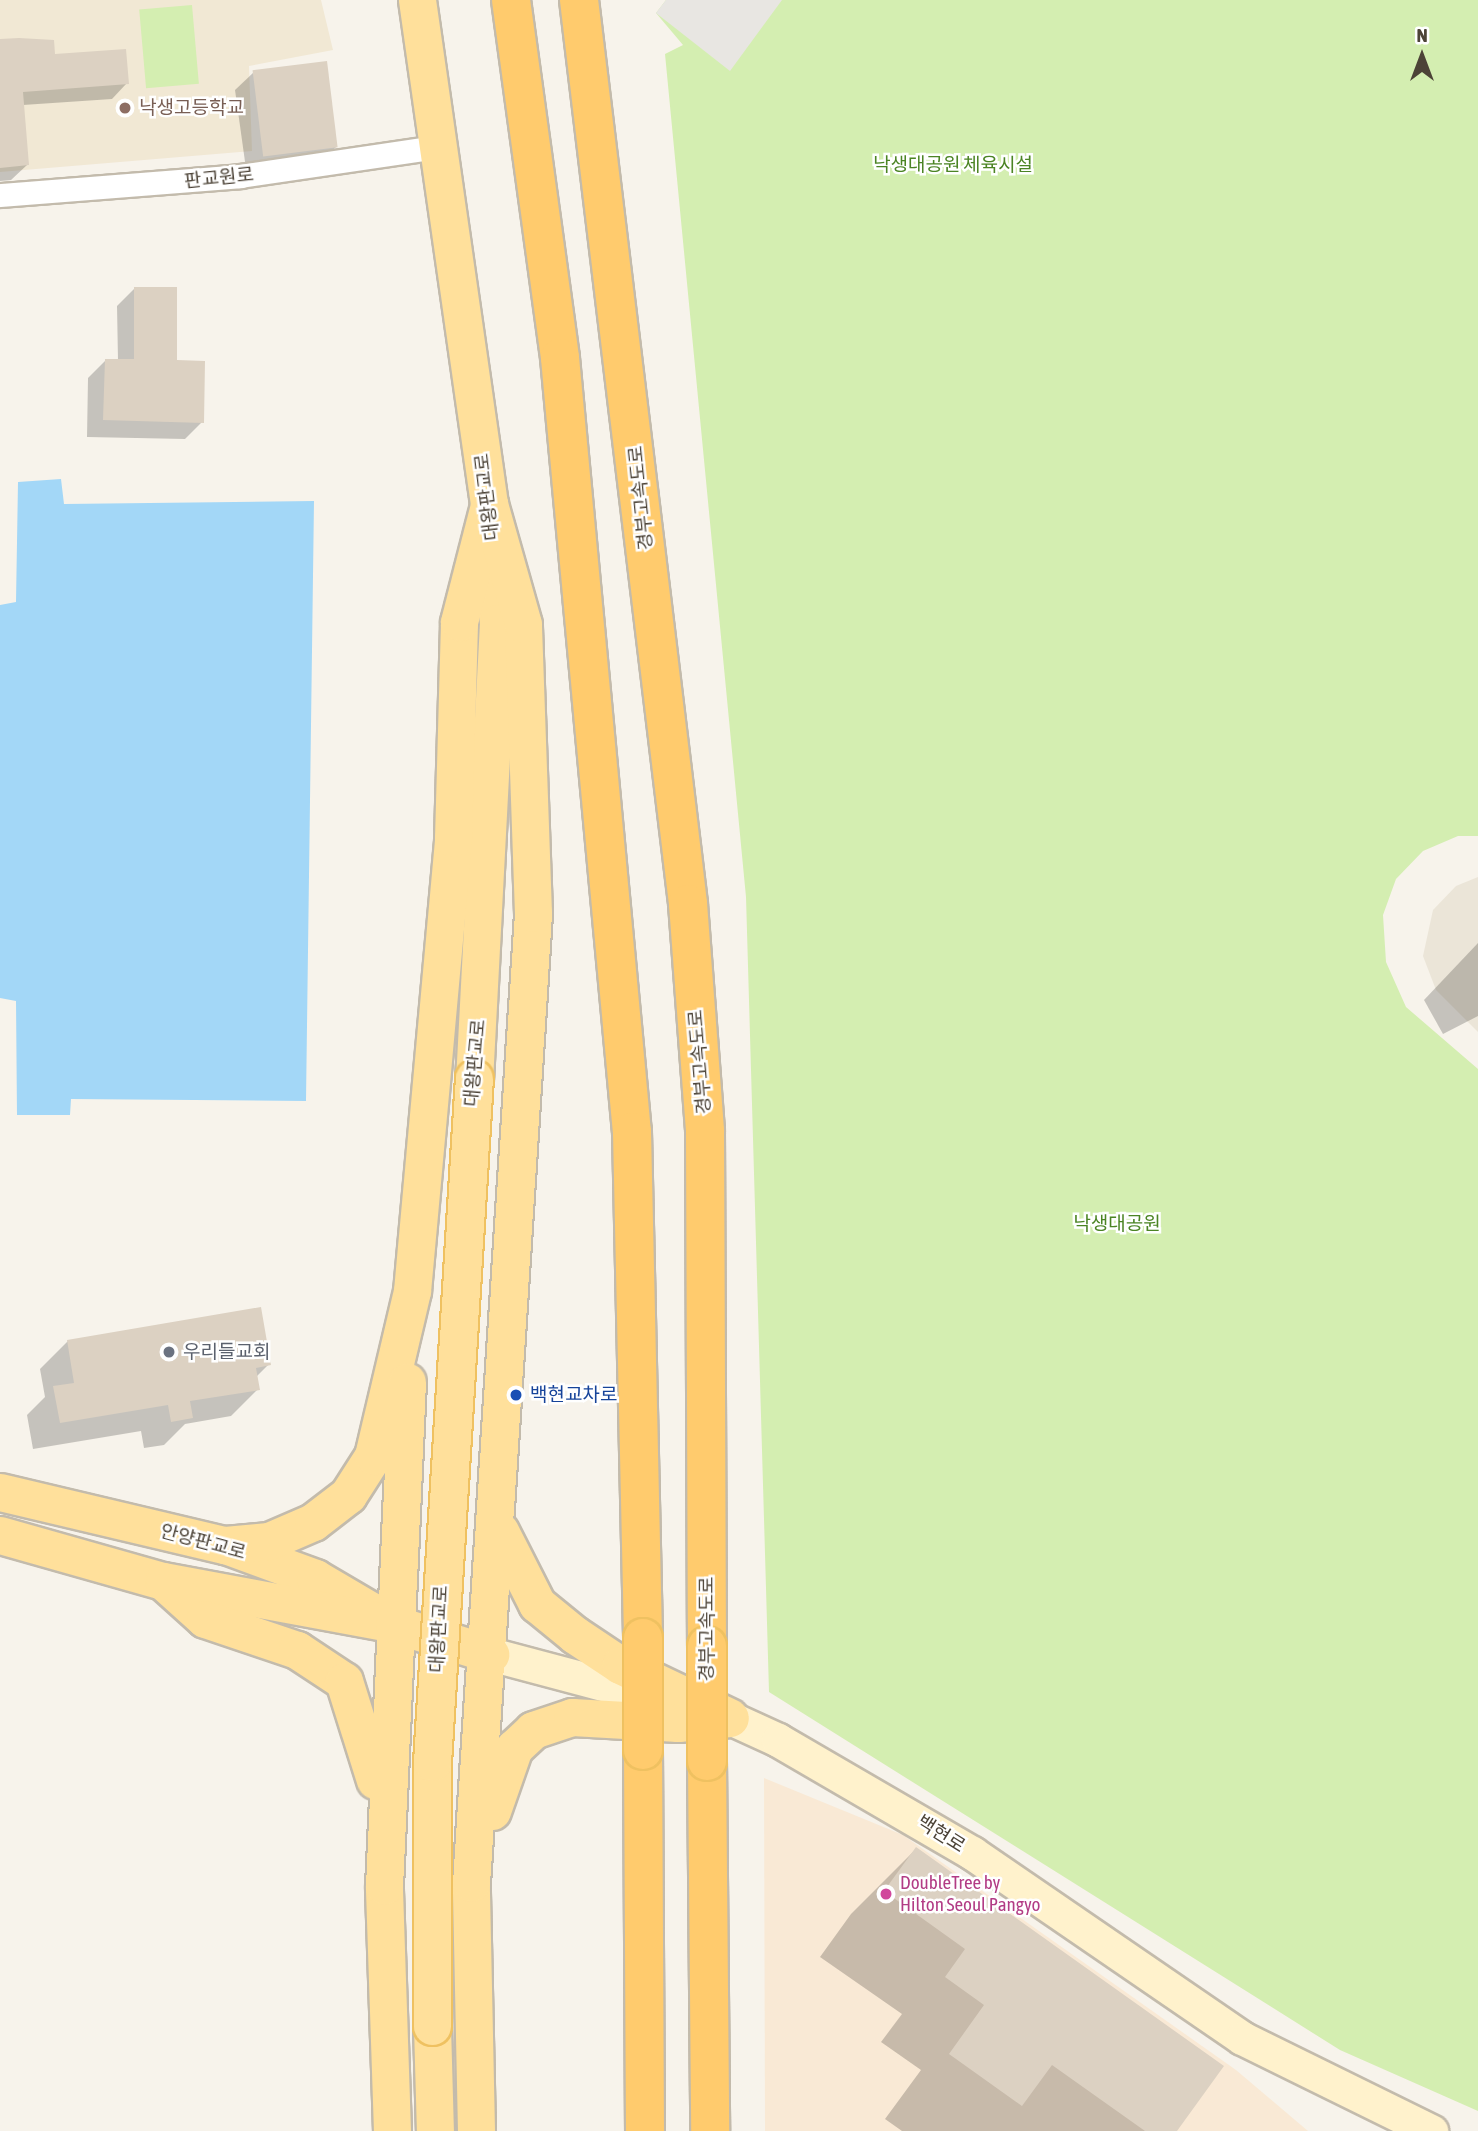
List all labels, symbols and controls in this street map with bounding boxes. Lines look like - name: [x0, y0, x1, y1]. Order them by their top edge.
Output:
- north arrow: [1387, 21, 1457, 91]
- text: N: [1416, 24, 1428, 46]
- place label: 낙생고등학교: [139, 97, 244, 119]
- marker: 낙생고등학교: [117, 100, 133, 116]
- park label: 낙생대공원 체육시설: [873, 154, 1033, 176]
- street label: 판교원로: [183, 163, 255, 193]
- street label: 경부고속도로: [624, 445, 658, 551]
- street label: 대왕판교로: [470, 452, 504, 542]
- street label: 경부고속도로: [684, 1009, 716, 1115]
- street label: 대왕판교로: [460, 1018, 490, 1108]
- park label: 낙생대공원: [1073, 1213, 1161, 1235]
- place label: 우리들교회: [183, 1341, 270, 1363]
- marker: 우리들교회: [161, 1344, 177, 1360]
- place label: 백현교차로: [530, 1384, 617, 1406]
- marker: 백현교차로: [508, 1387, 524, 1403]
- street label: 안양판교로: [158, 1520, 248, 1564]
- street label: 경부고속도로: [696, 1577, 718, 1681]
- street label: 대왕판교로: [425, 1585, 453, 1673]
- street label: 백현로: [913, 1810, 969, 1858]
- place label: DoubleTree by Hilton Seoul Pangyo: [900, 1872, 1040, 1916]
- marker: DoubleTree by Hilton Seoul Pangyo: [878, 1886, 894, 1902]

